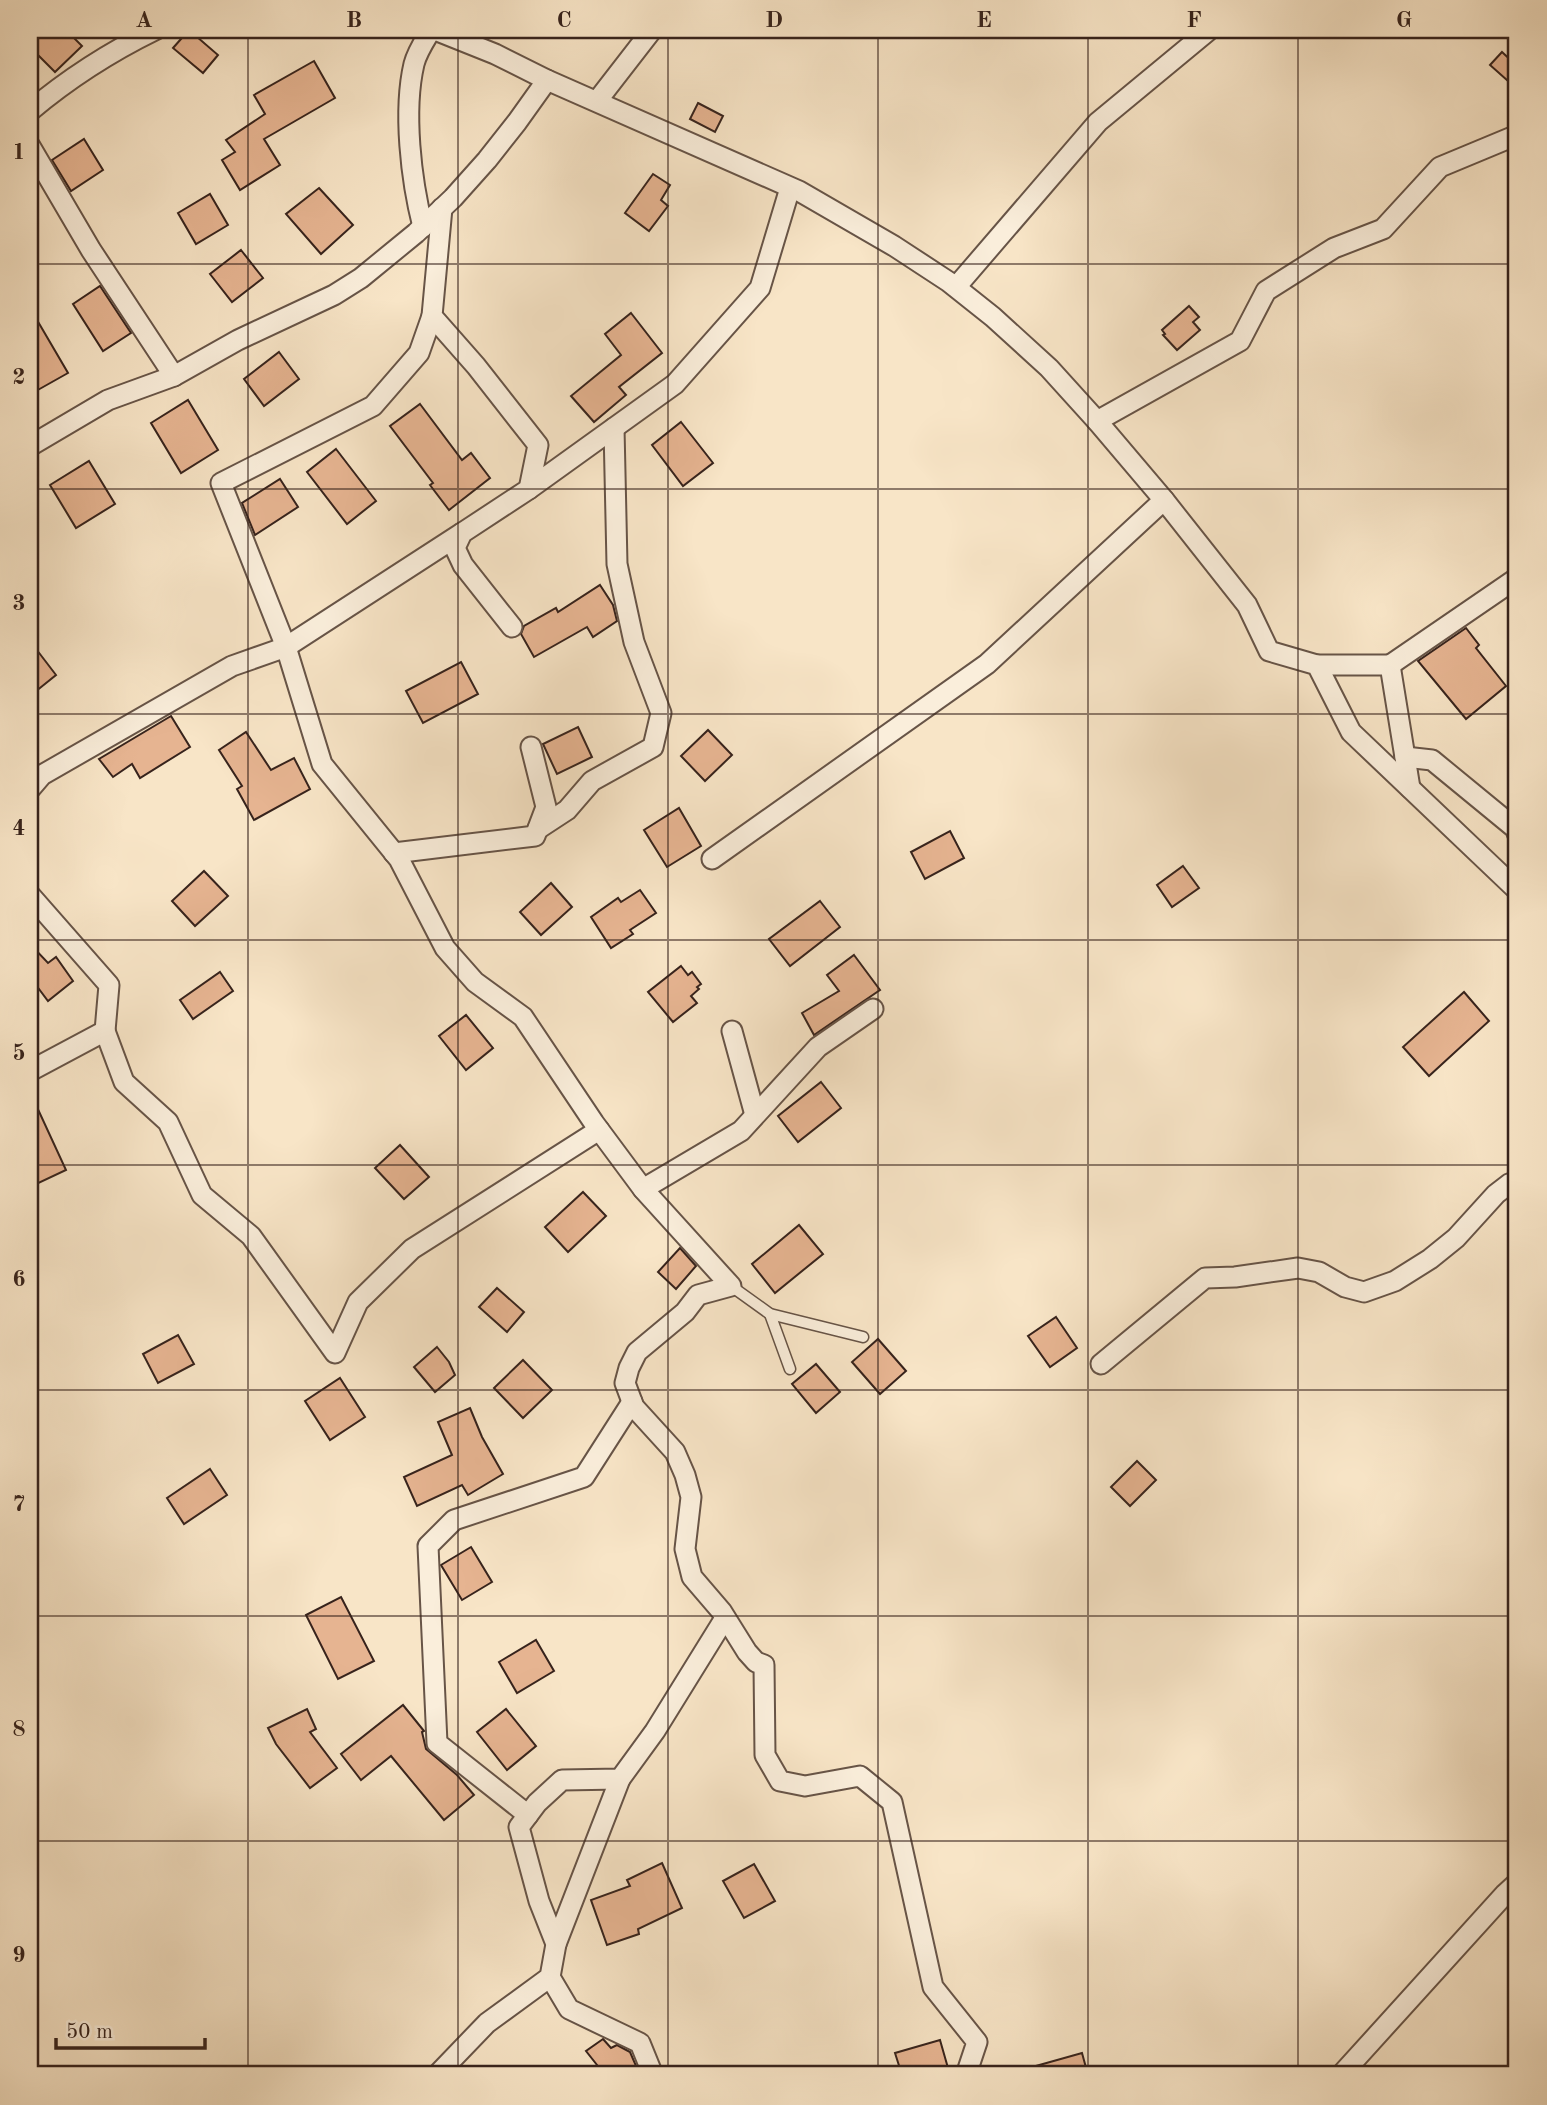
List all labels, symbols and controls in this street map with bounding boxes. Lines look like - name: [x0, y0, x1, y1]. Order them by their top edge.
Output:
- text: A: [135, 9, 153, 32]
- text: B: [346, 9, 362, 32]
- text: C: [556, 9, 572, 32]
- text: D: [765, 9, 783, 32]
- text: E: [976, 9, 992, 32]
- text: F: [1186, 9, 1202, 32]
- text: G: [1396, 9, 1412, 32]
- text: 1: [12, 141, 26, 164]
- text: 2: [12, 366, 26, 389]
- text: 3: [12, 592, 26, 615]
- text: 4: [12, 817, 26, 840]
- text: 5: [12, 1042, 26, 1065]
- text: 6: [12, 1268, 26, 1291]
- text: 7: [12, 1493, 26, 1516]
- text: 8: [12, 1718, 26, 1741]
- text: 9: [12, 1944, 26, 1967]
- scale bar: [56, 2007, 205, 2051]
- text: 50 m: [66, 2022, 113, 2043]

